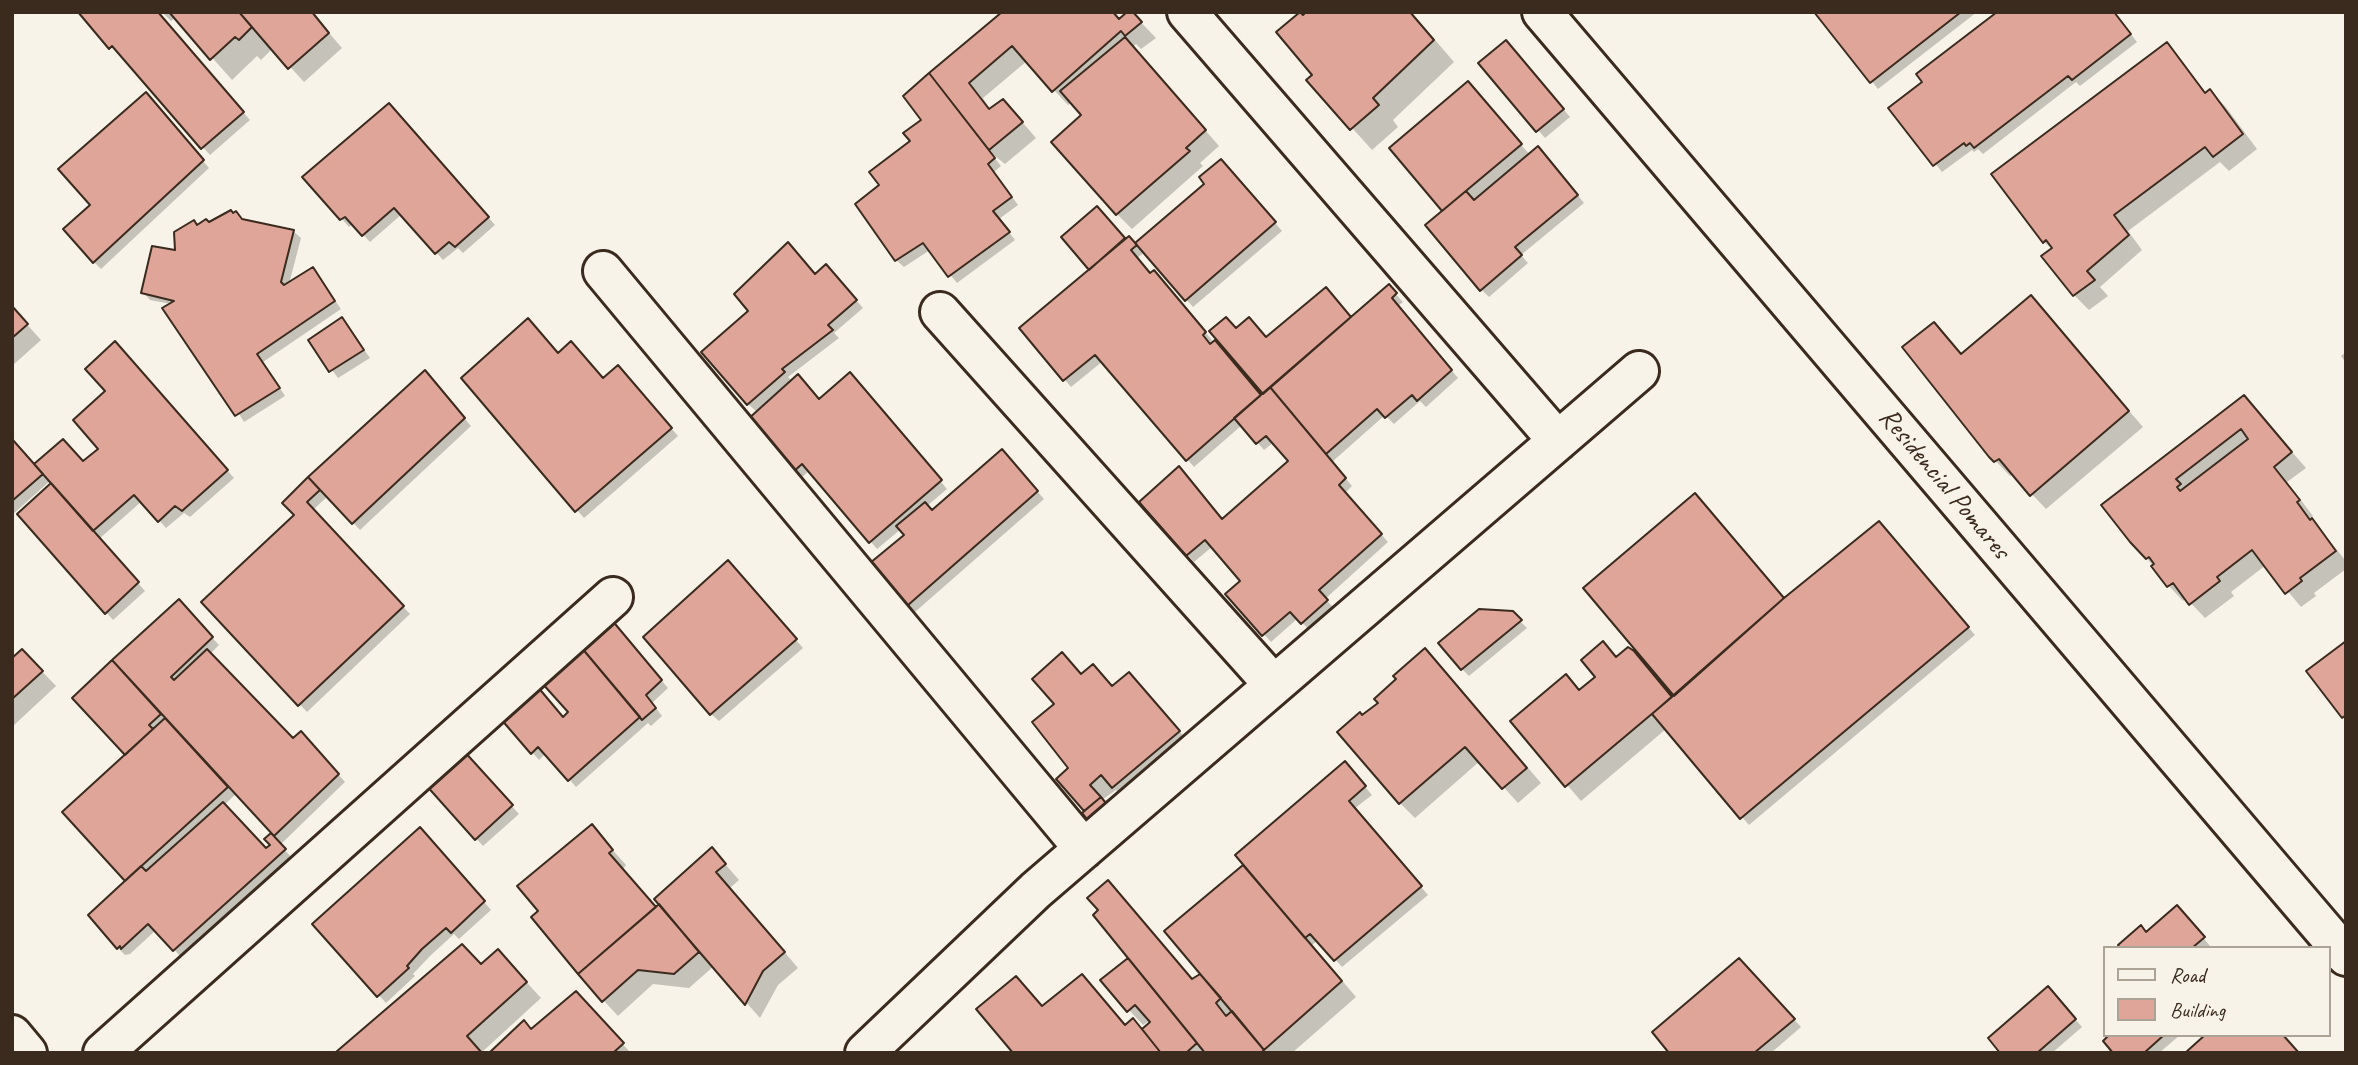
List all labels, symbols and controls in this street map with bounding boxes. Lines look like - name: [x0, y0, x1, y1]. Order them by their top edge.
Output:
- street label: Residencial Pomares: [1871, 402, 2017, 566]
- legend: [2102, 946, 2330, 1037]
- text: Road: [2170, 962, 2205, 988]
- text: Building: [2170, 997, 2225, 1023]

